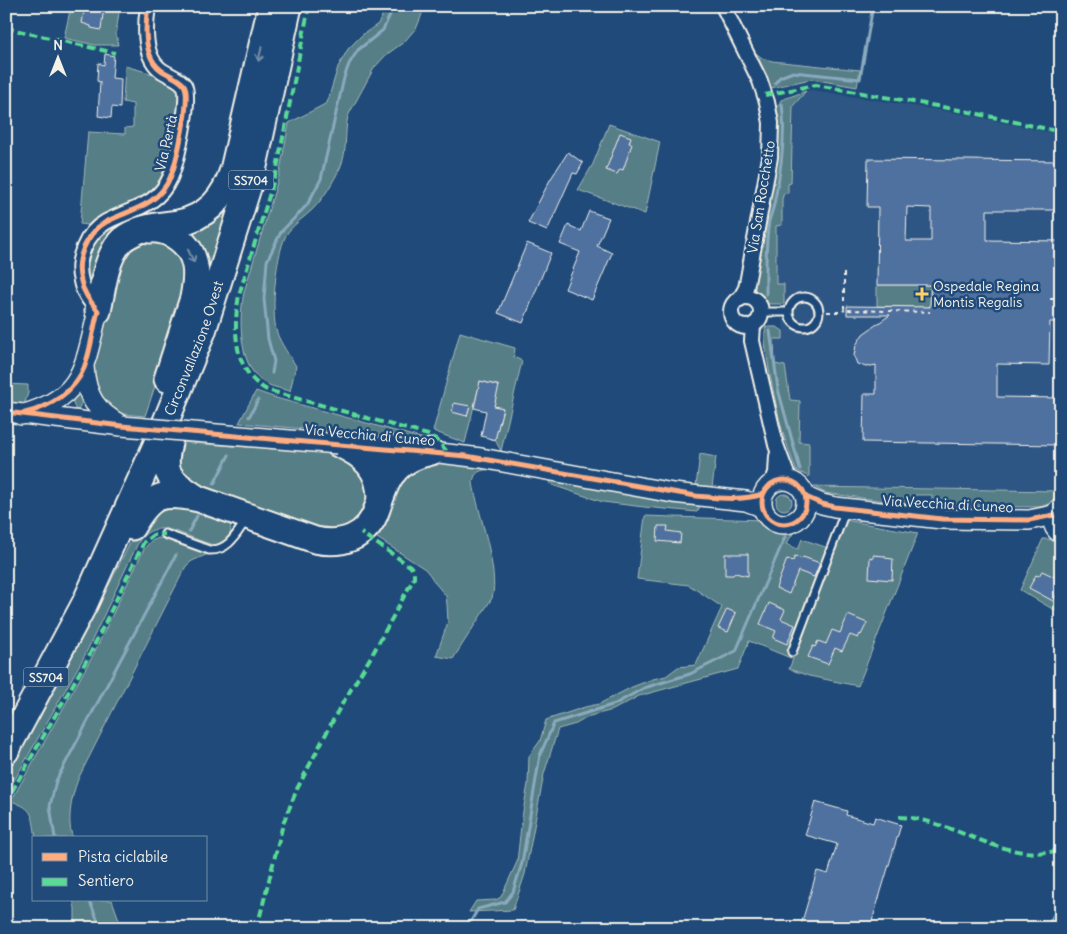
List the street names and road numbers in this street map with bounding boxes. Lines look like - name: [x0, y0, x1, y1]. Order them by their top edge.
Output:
- street label: Via Pertà: [151, 113, 181, 173]
- street label: Via San Rocchetto: [743, 139, 779, 255]
- road number: SS704: [228, 170, 274, 190]
- street label: Circonvallazione Ovest: [160, 278, 227, 418]
- street label: Via Vecchia di Cuneo: [304, 420, 436, 450]
- street label: Via Vecchia di Cuneo: [882, 492, 1014, 516]
- road number: SS704: [23, 668, 68, 686]

